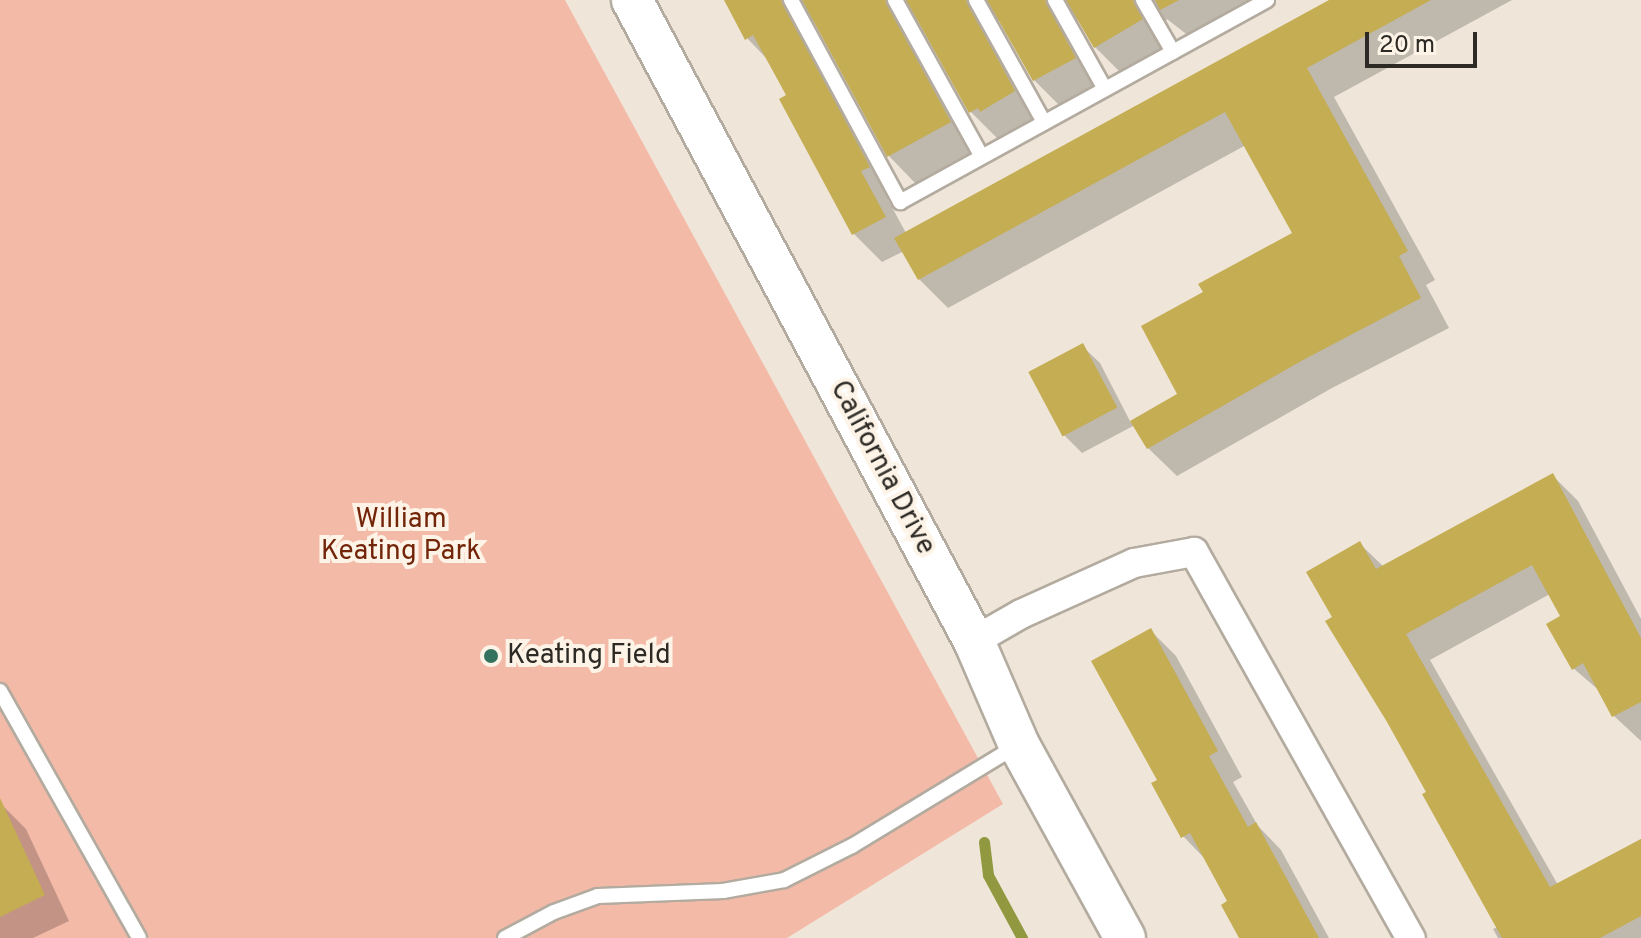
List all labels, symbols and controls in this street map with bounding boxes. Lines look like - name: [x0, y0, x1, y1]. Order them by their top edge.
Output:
- scale bar: [1369, 16, 1481, 66]
- text: 20 m: [1379, 31, 1435, 61]
- street label: California Drive: [822, 375, 942, 561]
- park label: William Keating Park: [321, 503, 481, 569]
- place label: Keating Field: [507, 639, 671, 673]
- marker: Keating Field: [482, 647, 500, 665]

